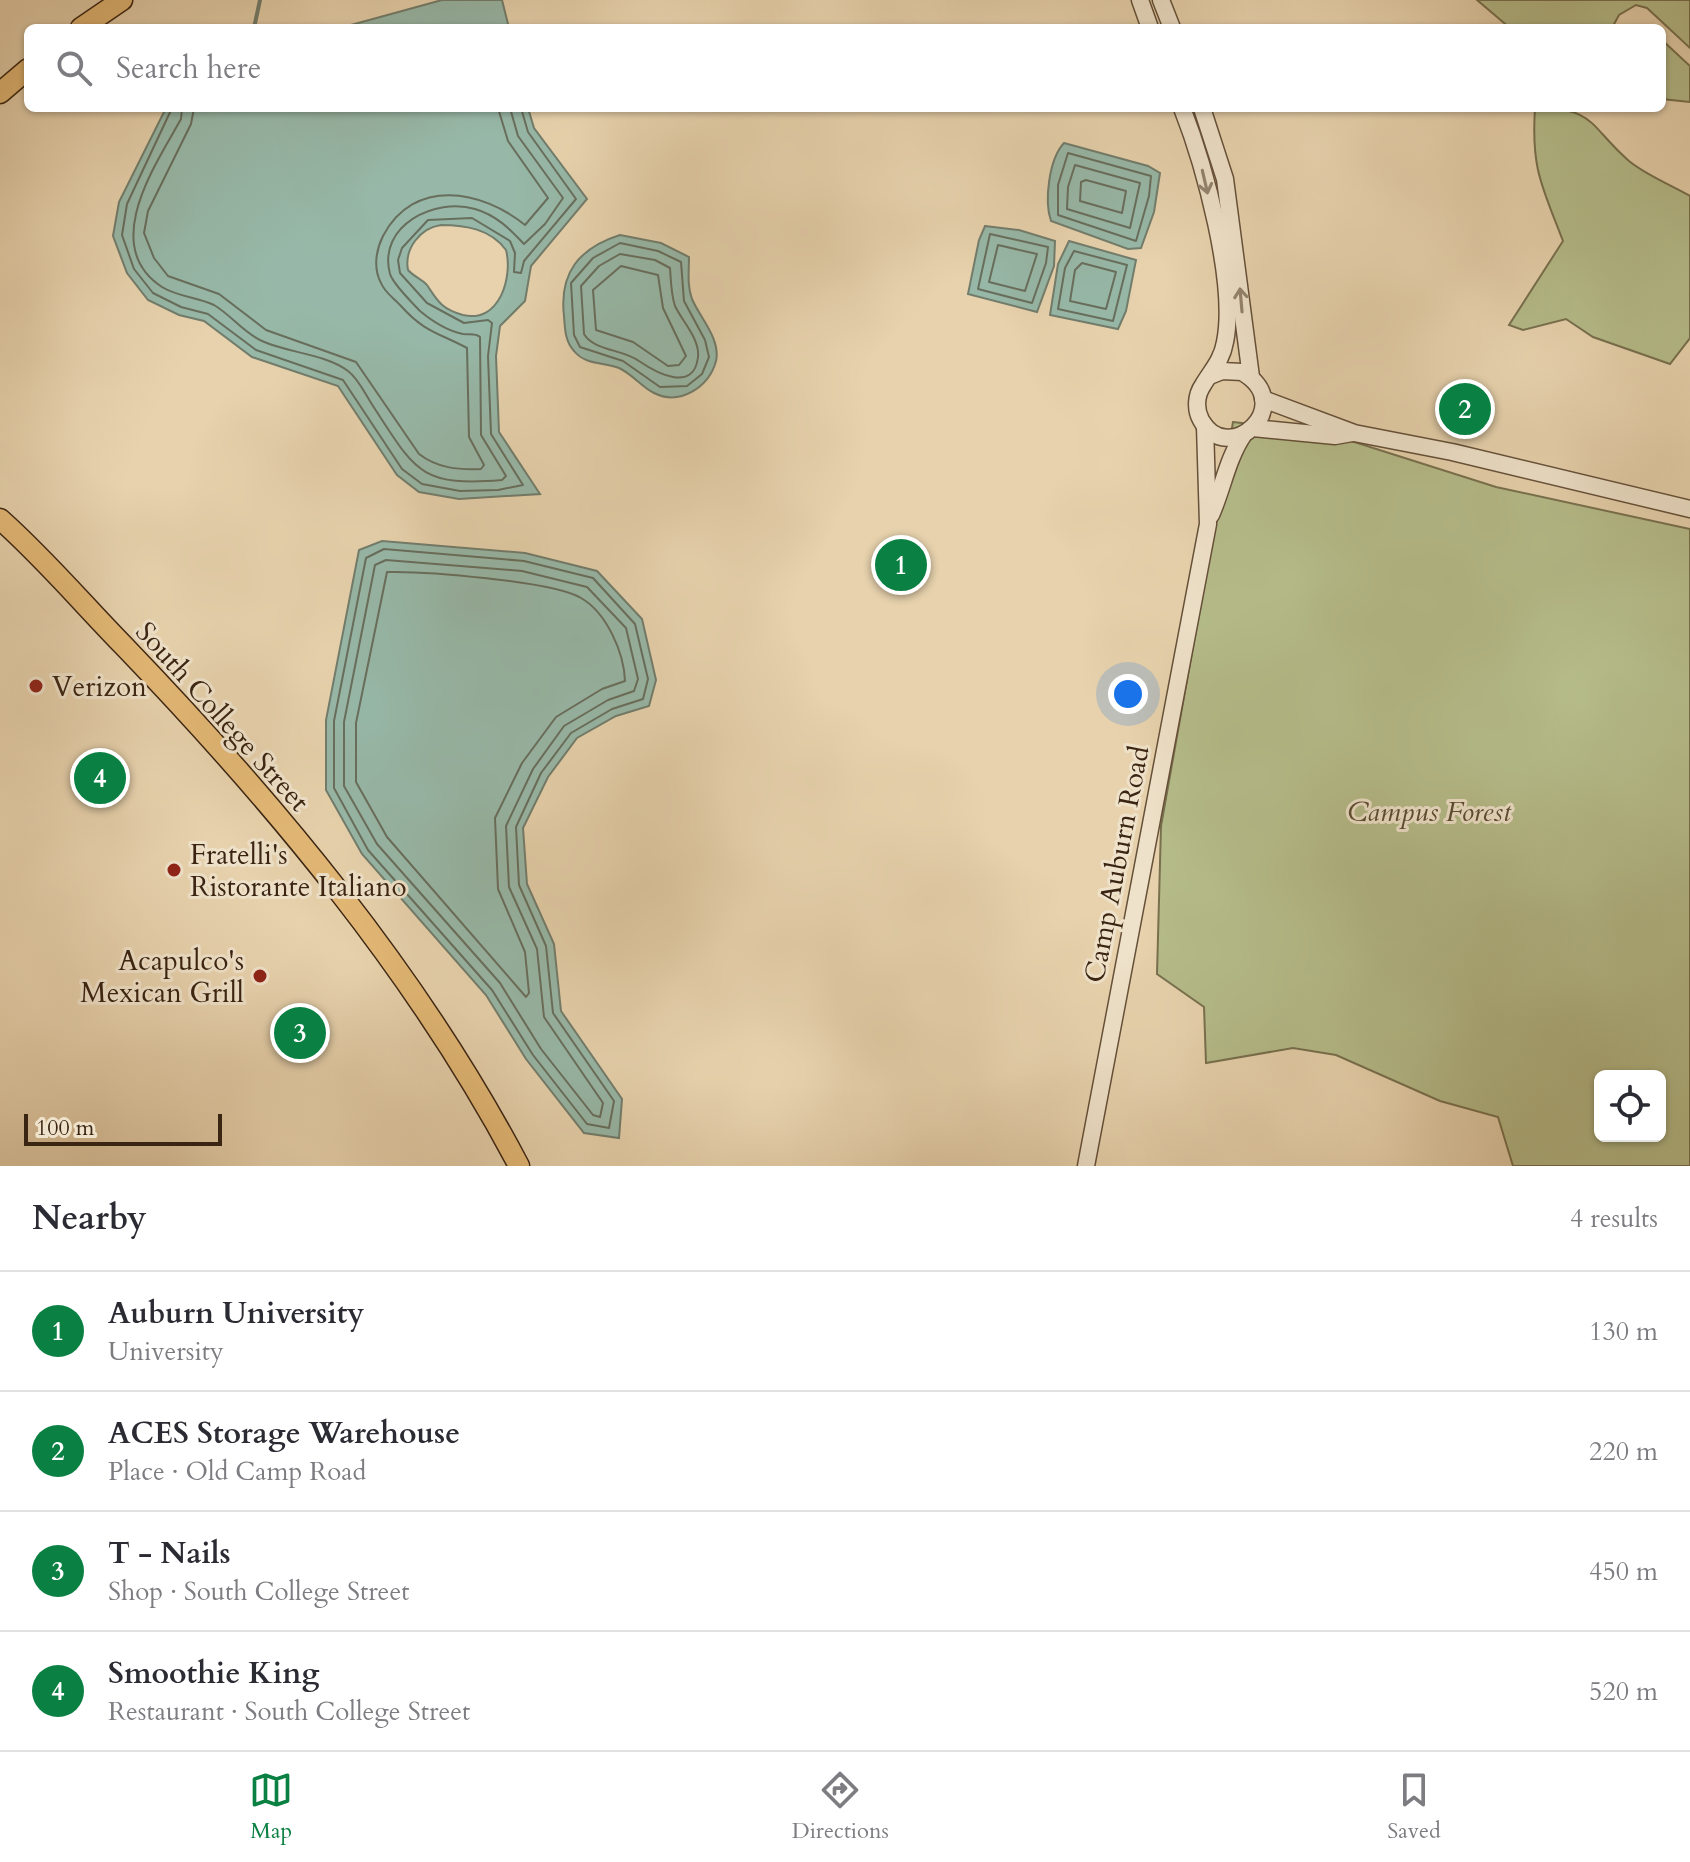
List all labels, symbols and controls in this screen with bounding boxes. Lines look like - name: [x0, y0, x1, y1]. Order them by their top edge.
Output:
- search box: [24, 24, 1666, 112]
- icon: search: [52, 46, 96, 90]
- text: Search here: [116, 48, 261, 89]
- one-way arrow: [1198, 169, 1213, 195]
- one-way arrow: [1233, 287, 1248, 314]
- pin: 2: [1439, 379, 1491, 439]
- pin: 1: [875, 535, 927, 595]
- street label: South College Street: [127, 614, 318, 820]
- place label: Verizon: [52, 668, 147, 706]
- your location: [1108, 674, 1148, 714]
- marker: Verizon: [27, 677, 45, 695]
- street label: Camp Auburn Road: [1075, 742, 1159, 986]
- pin: 4: [74, 748, 126, 808]
- park label: Campus Forest: [1347, 793, 1512, 831]
- place label: Fratelli's Ristorante Italiano: [190, 836, 407, 906]
- marker: Fratelli's Ristorante Italiano: [165, 861, 183, 879]
- place label: Acapulco's Mexican Grill: [80, 942, 244, 1012]
- marker: Acapulco's Mexican Grill: [251, 967, 269, 985]
- pin: 3: [274, 1003, 326, 1063]
- map controls: [1594, 1070, 1666, 1142]
- button: locate: [1594, 1070, 1666, 1142]
- scale bar: [24, 1110, 222, 1146]
- text: 100 m: [36, 1113, 94, 1143]
- text: Nearby: [32, 1195, 147, 1241]
- text: 4 results: [1570, 1201, 1658, 1236]
- text: Auburn University: [108, 1293, 364, 1334]
- text: 1: [51, 1314, 65, 1349]
- text: 130 m: [1589, 1314, 1658, 1349]
- text: University: [108, 1334, 224, 1369]
- text: ACES Storage Warehouse: [108, 1413, 460, 1454]
- text: 2: [51, 1434, 65, 1469]
- text: 220 m: [1589, 1434, 1658, 1469]
- text: Place · Old Camp Road: [108, 1454, 366, 1489]
- text: T - Nails: [108, 1533, 231, 1574]
- text: 3: [51, 1554, 65, 1589]
- text: 450 m: [1589, 1554, 1658, 1589]
- text: Shop · South College Street: [108, 1574, 409, 1609]
- text: Smoothie King: [108, 1653, 319, 1694]
- text: 4: [51, 1674, 65, 1709]
- text: 520 m: [1589, 1674, 1658, 1709]
- text: Restaurant · South College Street: [108, 1694, 470, 1729]
- tab: Map: [249, 1768, 293, 1846]
- tab: Directions: [792, 1768, 889, 1846]
- tab: Saved: [1387, 1768, 1441, 1846]

